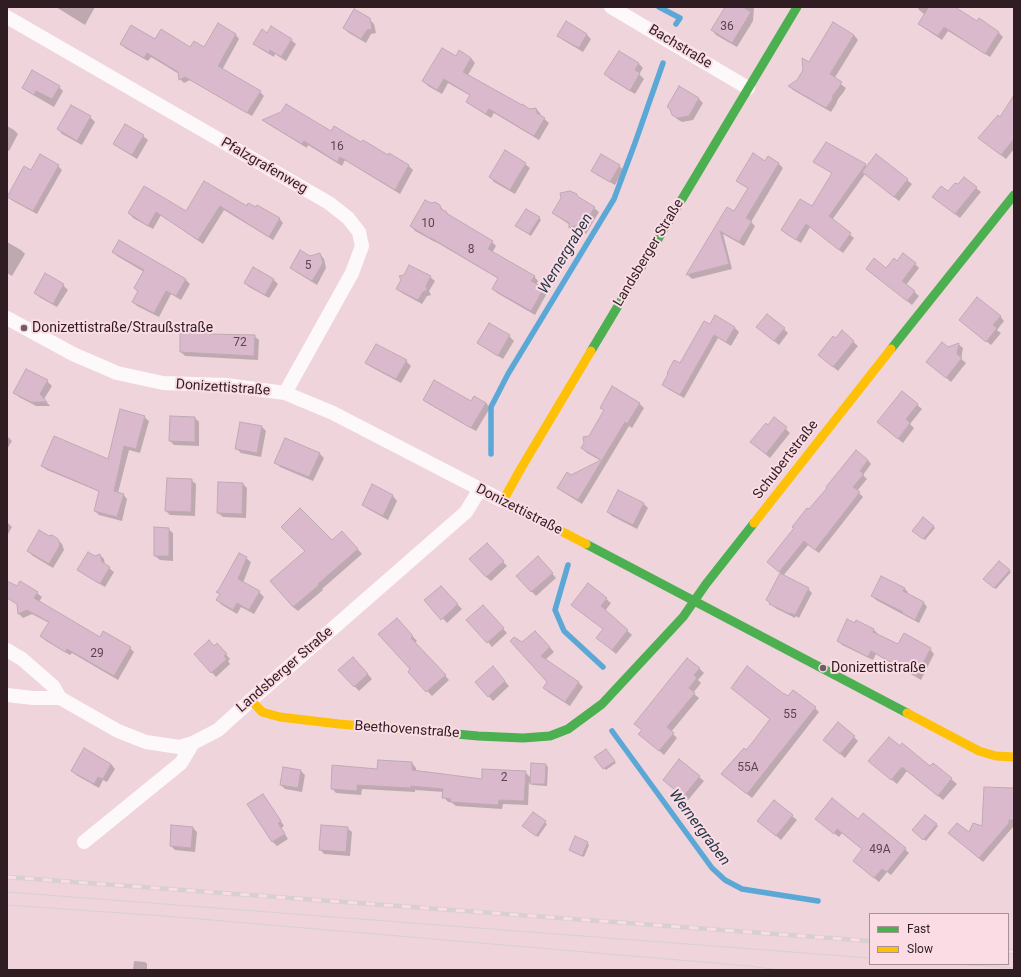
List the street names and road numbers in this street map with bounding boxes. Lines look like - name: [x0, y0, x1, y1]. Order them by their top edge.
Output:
- street label: Bachstraße: [645, 22, 715, 72]
- street label: Pfalzgrafenweg: [218, 134, 310, 198]
- street label: Landsberger Straße: [610, 196, 688, 310]
- street label: Donizettistraße: [175, 376, 271, 400]
- street label: Schubertstraße: [750, 417, 822, 503]
- street label: Donizettistraße: [473, 481, 565, 539]
- street label: Landsberger Straße: [233, 624, 337, 716]
- street label: Beethovenstraße: [354, 718, 460, 742]

